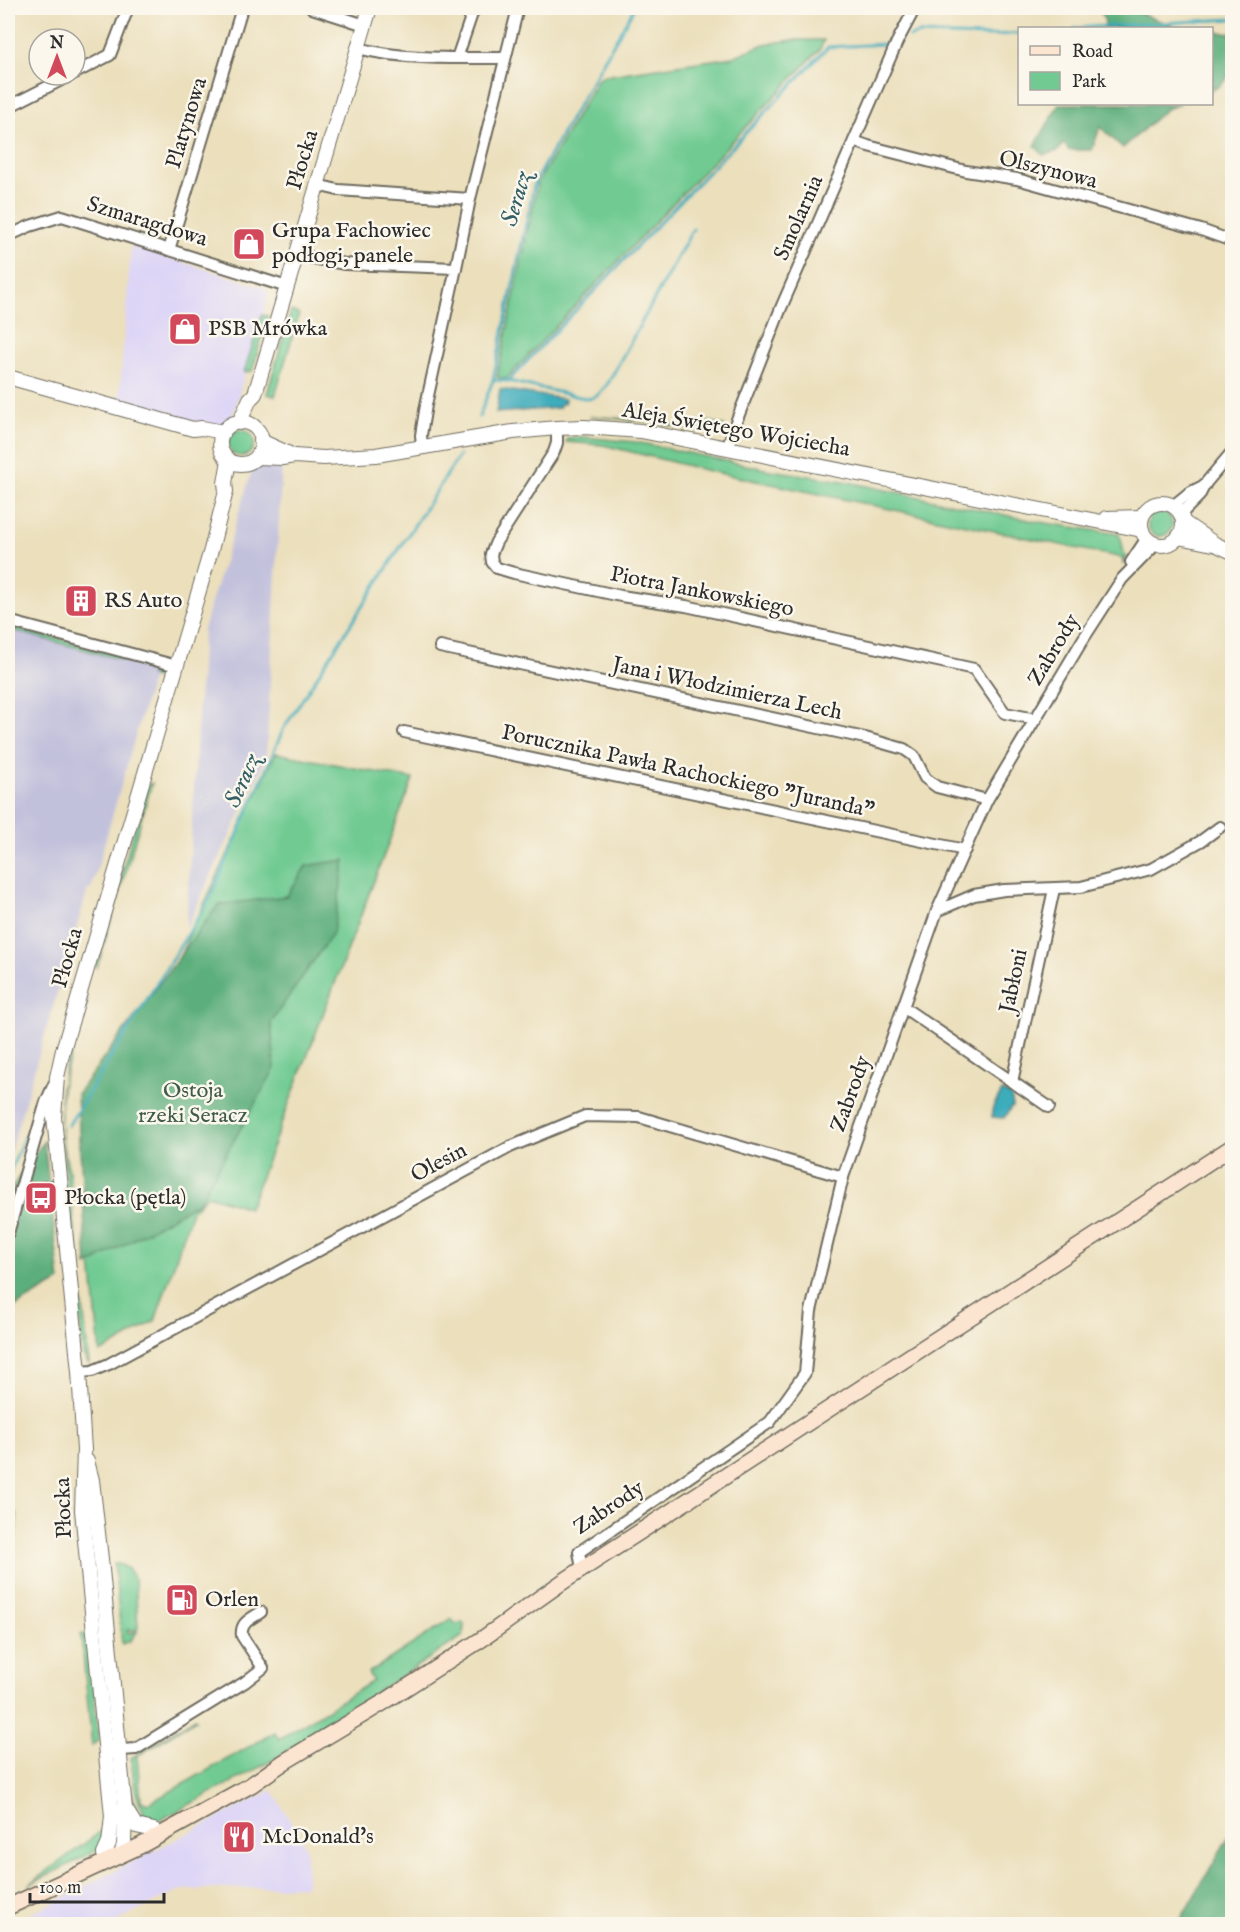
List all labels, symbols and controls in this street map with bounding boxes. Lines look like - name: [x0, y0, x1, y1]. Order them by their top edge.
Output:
- north arrow: [27, 27, 87, 87]
- legend: [1018, 27, 1213, 105]
- text: N: [49, 34, 64, 54]
- text: Road: [1072, 41, 1113, 64]
- text: Park: [1072, 71, 1107, 94]
- street label: Platynowa: [160, 74, 214, 172]
- street label: Płocka: [281, 126, 325, 193]
- street label: Olszynowa: [996, 144, 1101, 196]
- water label: Seracz: [494, 165, 540, 230]
- street label: Smolarnia: [768, 170, 830, 265]
- street label: Szmaragdowa: [83, 190, 211, 254]
- place label: Grupa Fachowiec podłogi, panele: [272, 217, 431, 270]
- shop icon: Grupa Fachowiec podłogi, panele: [231, 226, 267, 262]
- shop icon: PSB Mrówka: [167, 311, 203, 347]
- place label: PSB Mrówka: [208, 315, 328, 343]
- street label: Aleja Świętego Wojciecha: [619, 396, 853, 464]
- street label: Piotra Jankowskiego: [608, 560, 796, 624]
- building icon: RS Auto: [63, 583, 99, 619]
- place label: RS Auto: [104, 587, 182, 615]
- street label: Zabrody: [1022, 609, 1086, 691]
- street label: Jana i Włodzimierza Lech: [607, 650, 845, 727]
- street label: Porucznika Pawła Rachockiego "Juranda": [499, 719, 877, 825]
- water label: Seracz: [218, 747, 270, 813]
- street label: Płocka: [46, 924, 90, 991]
- street label: Jabłoni: [993, 946, 1034, 1019]
- street label: Zabrody: [824, 1052, 878, 1136]
- park label: Ostoja rzeki Seracz: [138, 1077, 248, 1130]
- street label: Olesin: [406, 1137, 472, 1189]
- bus stop icon: Płocka (pętla): [23, 1180, 59, 1216]
- place label: Płocka (pętla): [64, 1184, 186, 1212]
- street label: Zabrody: [568, 1474, 650, 1542]
- street label: Płocka: [49, 1476, 79, 1539]
- fuel station icon: Orlen: [164, 1582, 200, 1618]
- place label: Orlen: [205, 1586, 259, 1614]
- restaurant icon: McDonald's: [221, 1819, 257, 1855]
- place label: McDonald's: [262, 1823, 374, 1851]
- scale bar: [30, 1866, 164, 1904]
- text: 100 m: [39, 1877, 81, 1900]

